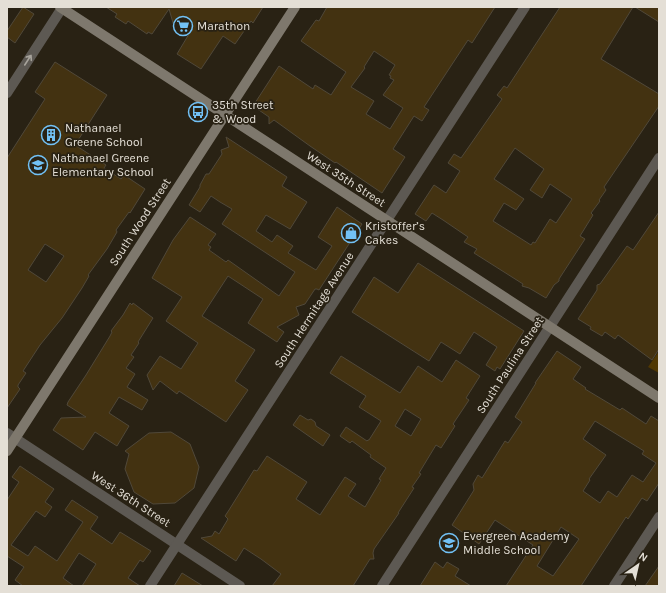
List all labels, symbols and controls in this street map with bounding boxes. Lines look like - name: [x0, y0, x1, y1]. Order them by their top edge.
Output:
- supermarket icon: Marathon: [172, 15, 194, 37]
- place label: Marathon: [197, 19, 250, 33]
- one-way arrow: [24, 55, 32, 66]
- place label: 35th Street & Wood: [212, 98, 274, 126]
- bus stop icon: 35th Street & Wood: [187, 101, 209, 123]
- place label: Nathanael Greene School: [65, 121, 143, 149]
- building icon: Nathanael Greene School: [40, 124, 62, 146]
- street label: West 35th Street: [304, 148, 389, 210]
- place label: Nathanael Greene Elementary School: [52, 151, 154, 179]
- school or university icon: Nathanael Greene Elementary School: [27, 154, 49, 176]
- street label: South Wood Street: [106, 175, 174, 269]
- place label: Kristoffer’s Cakes: [365, 219, 425, 247]
- shop icon: Kristoffer’s Cakes: [340, 222, 362, 244]
- street label: South Hermitage Avenue: [271, 249, 357, 371]
- street label: South Paulina Street: [473, 313, 547, 416]
- street label: West 36th Street: [89, 468, 174, 530]
- place label: Evergreen Academy Middle School: [463, 529, 570, 557]
- school or university icon: Evergreen Academy Middle School: [438, 532, 460, 554]
- north arrow: [618, 545, 658, 585]
- text: N: [636, 550, 650, 565]

